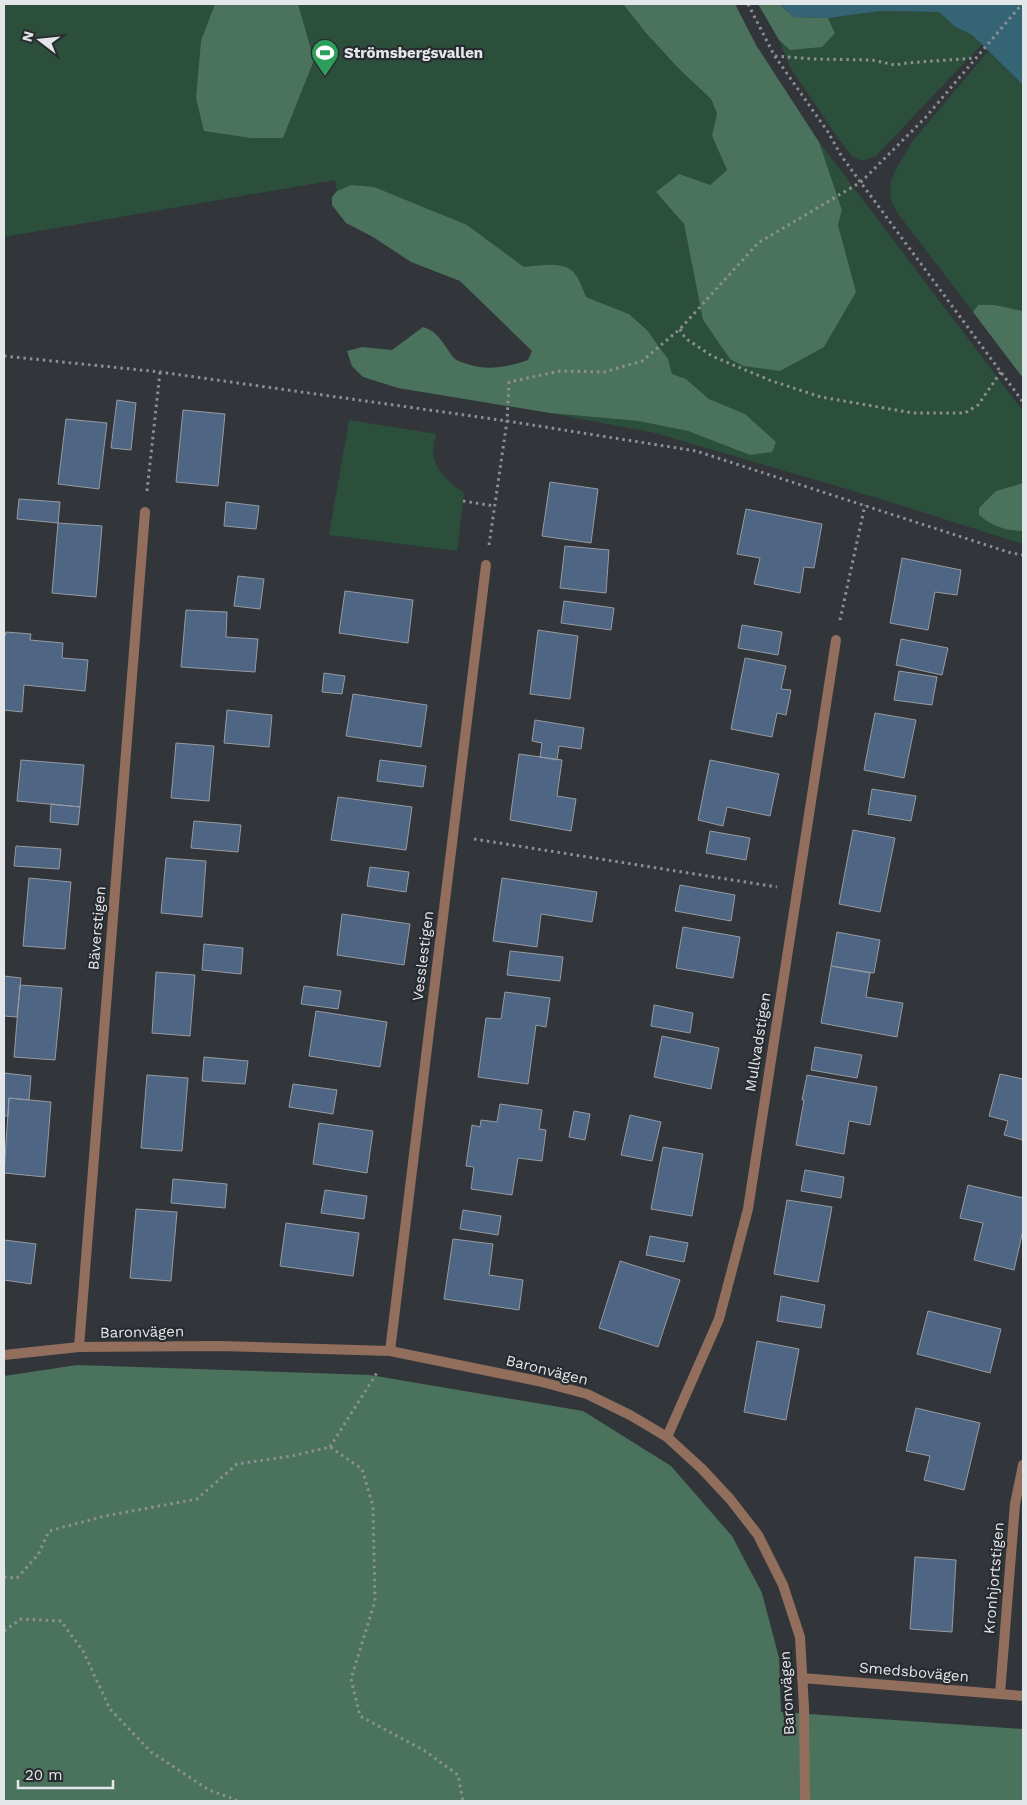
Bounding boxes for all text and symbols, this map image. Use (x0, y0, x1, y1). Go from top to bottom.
north arrow (15, 15, 65, 65)
text: N (18, 29, 37, 44)
sports icon: Strömsbergsvallen (310, 38, 340, 77)
place label: Strömsbergsvallen (344, 44, 483, 62)
street label: Bäverstigen (84, 885, 110, 971)
street label: Vesslestigen (409, 910, 437, 1002)
street label: Mullvadstigen (741, 991, 775, 1093)
street label: Baronvägen (100, 1322, 184, 1342)
street label: Baronvägen (504, 1351, 590, 1389)
street label: Kronhjortstigen (980, 1521, 1008, 1635)
street label: Baronvägen (776, 1650, 798, 1736)
street label: Smedsbovägen (858, 1658, 970, 1686)
scale bar (18, 1758, 112, 1790)
text: 20 m (25, 1766, 63, 1784)

